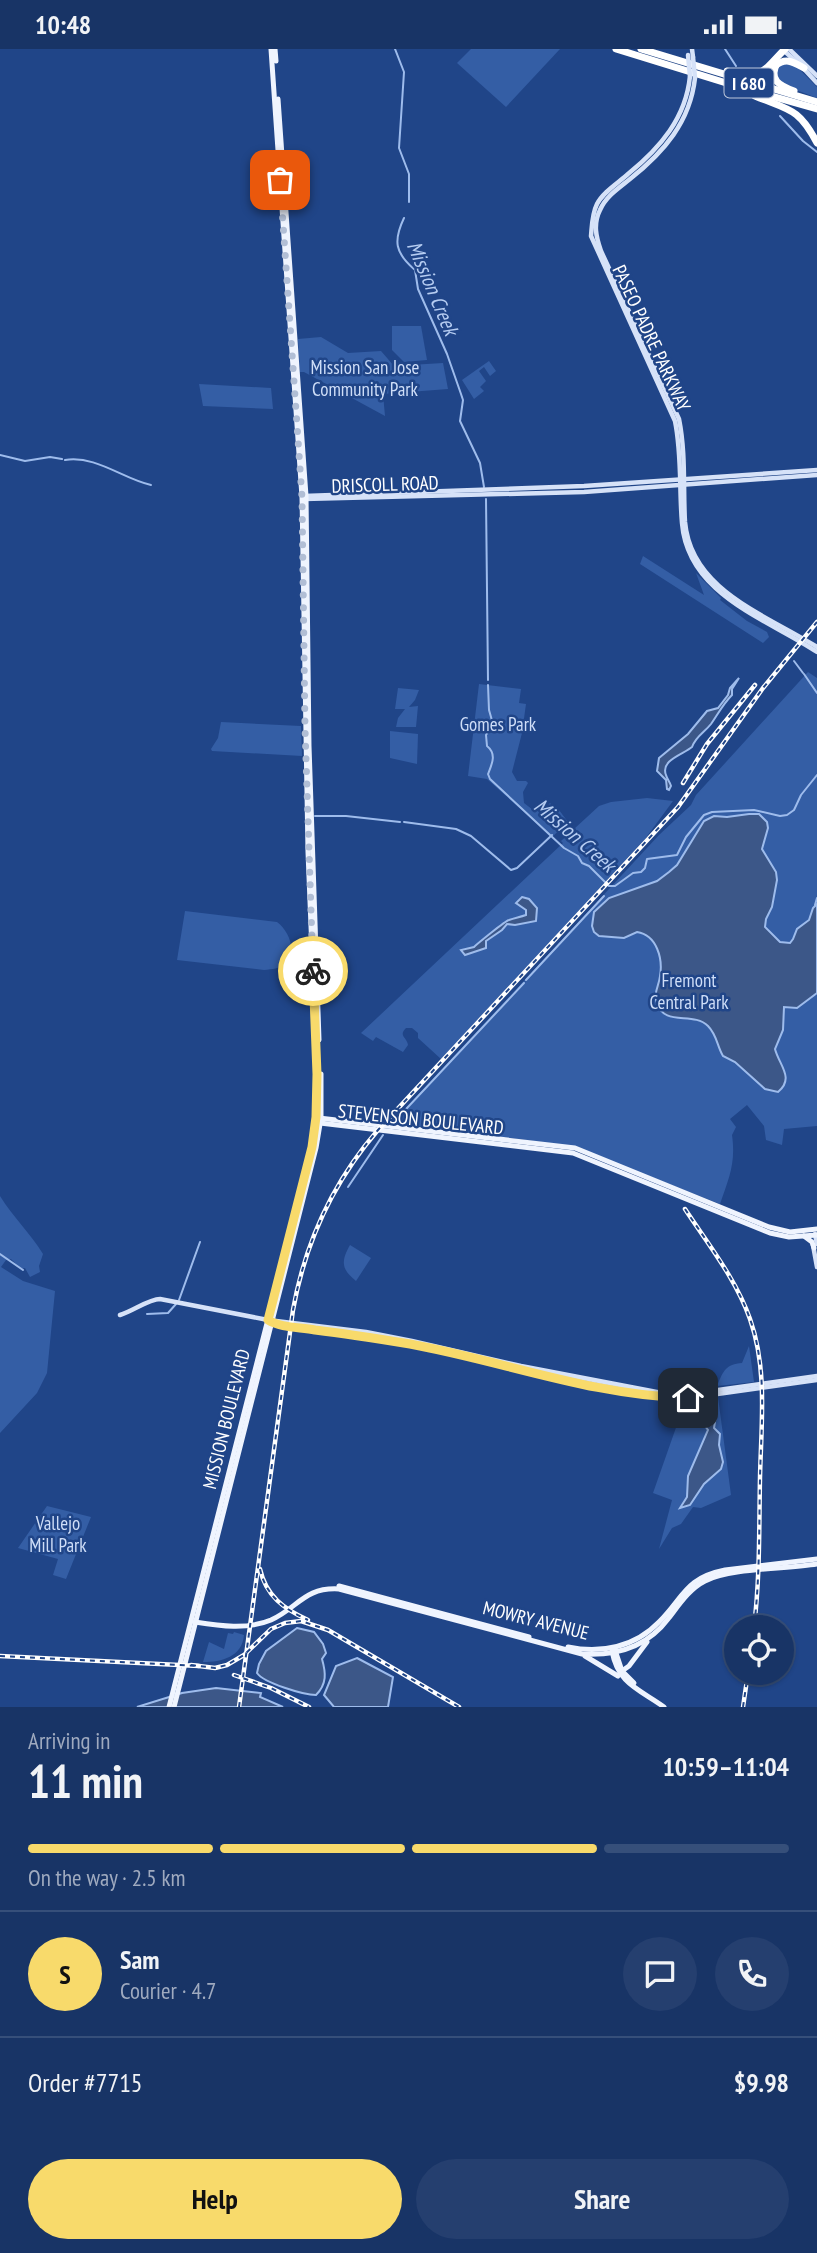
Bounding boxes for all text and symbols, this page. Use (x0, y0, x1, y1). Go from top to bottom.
text: 10:48 (35, 8, 91, 41)
road number: I 680 (724, 68, 774, 97)
pin (250, 150, 310, 210)
icon: bag (261, 161, 299, 199)
water label: Mission Creek (401, 237, 466, 342)
street label: PASEO PADRE PARKWAY (608, 261, 697, 415)
park label: Mission San Jose Community Park (311, 355, 420, 401)
street label: DRISCOLL ROAD (331, 470, 439, 498)
park label: Gomes Park (460, 712, 537, 736)
water label: Mission Creek (528, 792, 624, 880)
courier (278, 936, 348, 1006)
icon: bike (294, 952, 332, 990)
park label: Fremont Central Park (649, 968, 729, 1014)
street label: STEVENSON BOULEVARD (337, 1098, 505, 1140)
street label: MISSION BOULEVARD (197, 1347, 255, 1491)
pin (658, 1368, 718, 1428)
icon: home (669, 1379, 707, 1417)
park label: Vallejo Mill Park (29, 1511, 87, 1557)
street label: MOWRY AVENUE (480, 1595, 592, 1645)
map controls (724, 1615, 794, 1685)
button: locate (724, 1615, 794, 1685)
text: Arriving in (28, 1726, 110, 1755)
text: 10:59–11:04 (662, 1750, 789, 1783)
text: 11 min (28, 1751, 143, 1811)
text: On the way · 2.5 km (28, 1863, 185, 1892)
button: chat (623, 1937, 697, 2011)
button: phone (715, 1937, 789, 2011)
text: Sam (120, 1943, 159, 1976)
text: S (59, 1958, 71, 1991)
text: Courier · 4.7 (120, 1976, 216, 2005)
text: Order #7715 (28, 2066, 143, 2099)
text: $9.98 (734, 2066, 789, 2099)
button: Help (28, 2159, 402, 2239)
button: Share (416, 2159, 789, 2239)

